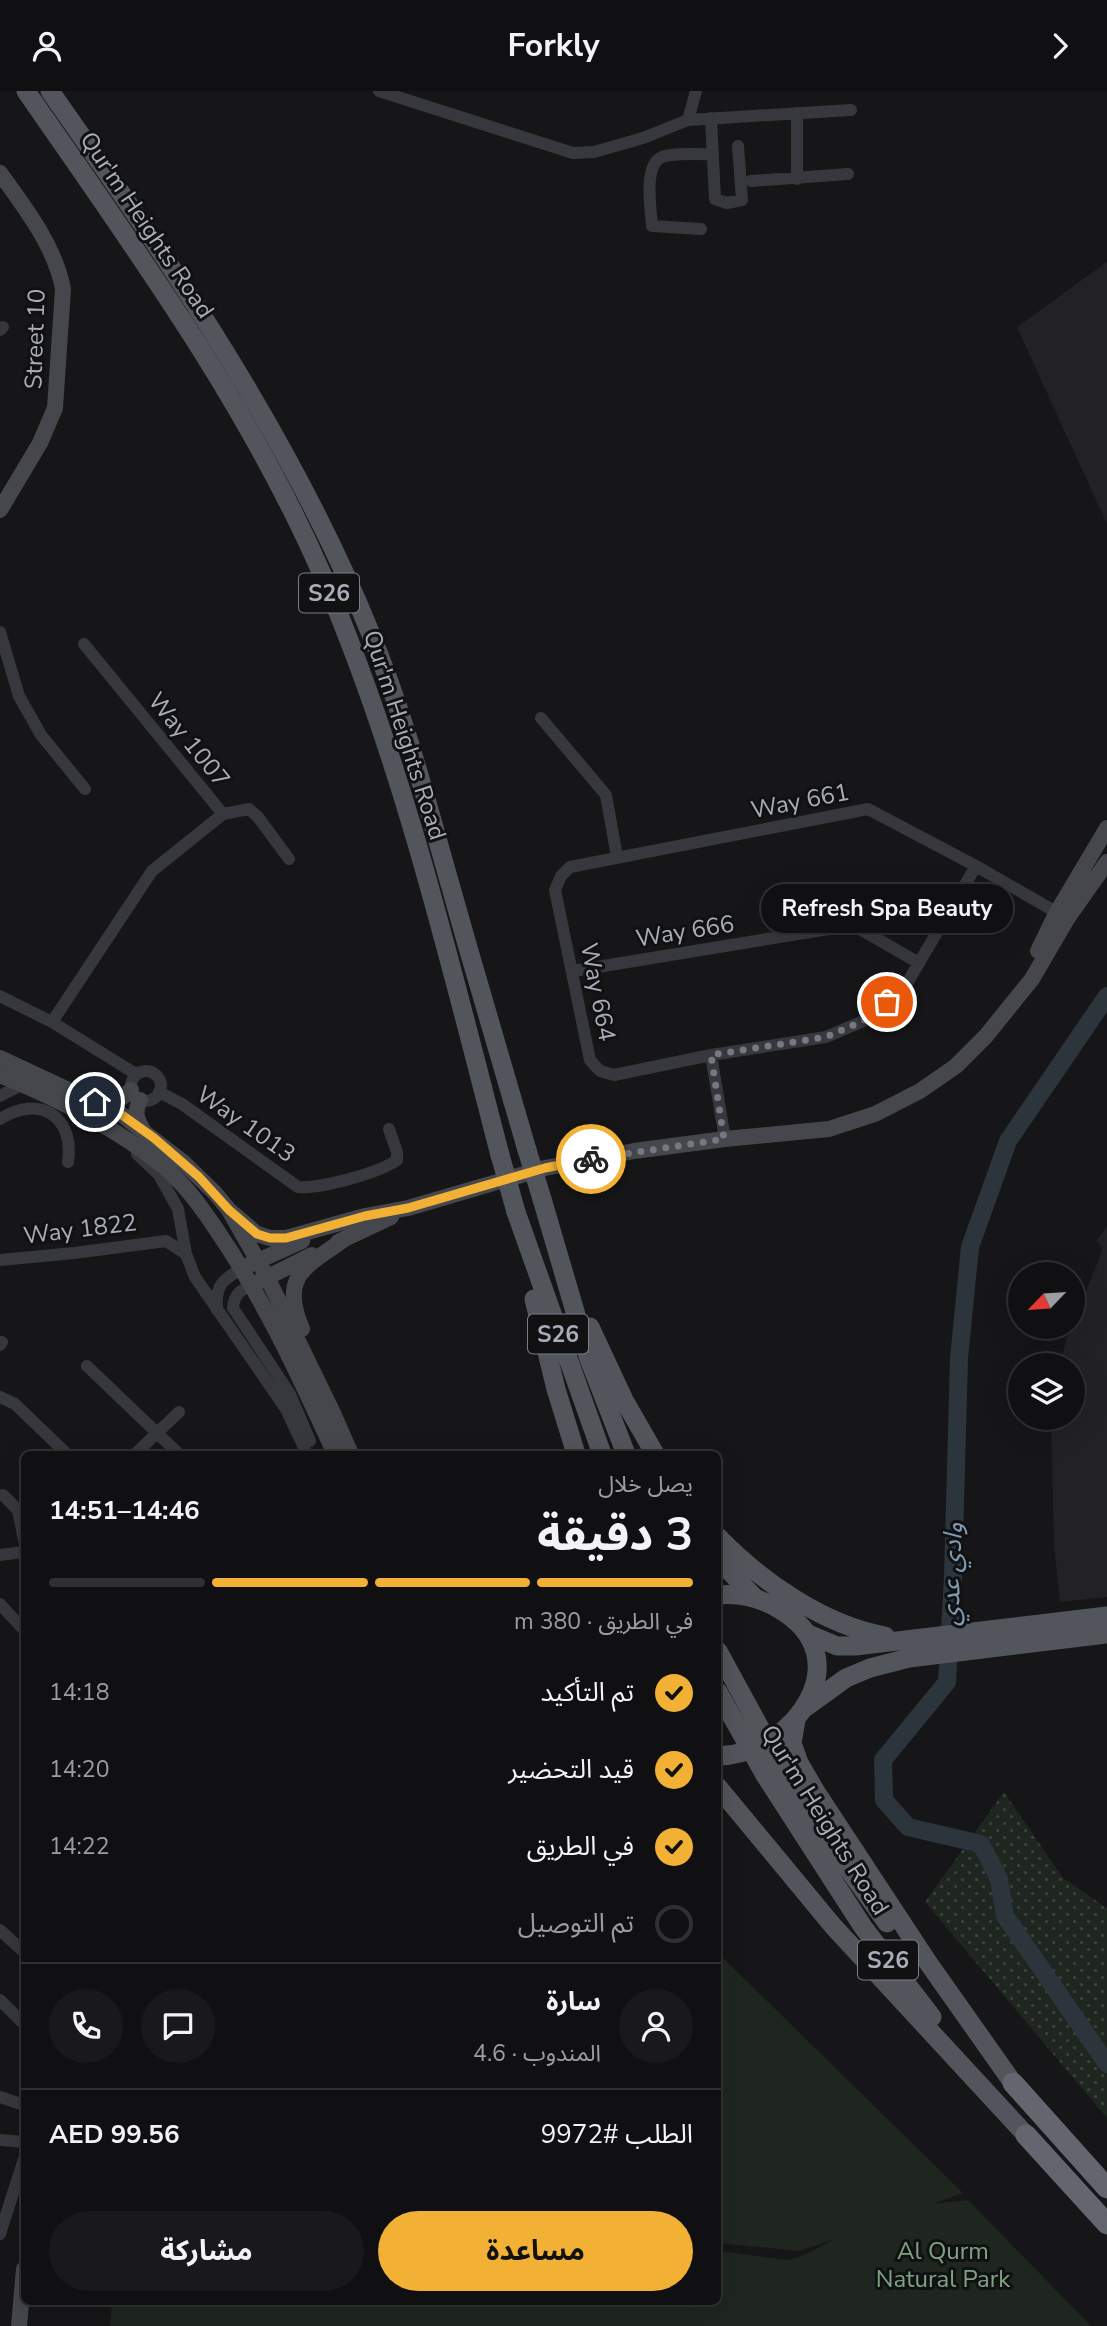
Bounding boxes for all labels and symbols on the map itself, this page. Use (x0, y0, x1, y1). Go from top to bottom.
street label: Qur'm Heights Road (73, 125, 221, 325)
street label: Street 10 (17, 288, 53, 390)
road number: S26 (299, 573, 359, 613)
street label: Qur'm Heights Road (356, 626, 454, 844)
street label: Way 1007 (141, 686, 237, 794)
street label: Way 661 (748, 776, 852, 826)
callout: Refresh Spa Beauty (761, 883, 1013, 932)
street label: Way 666 (633, 907, 737, 955)
street label: Way 664 (573, 940, 623, 1044)
pin (857, 972, 917, 1032)
pin (65, 1072, 125, 1132)
street label: Way 1013 (190, 1078, 302, 1170)
courier (556, 1124, 626, 1194)
street label: Way 1822 (22, 1206, 138, 1252)
north arrow (1008, 1262, 1085, 1339)
road number: S26 (528, 1315, 588, 1353)
water label: وادي عدي (932, 1521, 973, 1626)
street label: Qur'm Heights Road (753, 1719, 897, 1921)
road number: S26 (858, 1941, 918, 1979)
park label: Al Qurm Natural Park (876, 2235, 1011, 2295)

